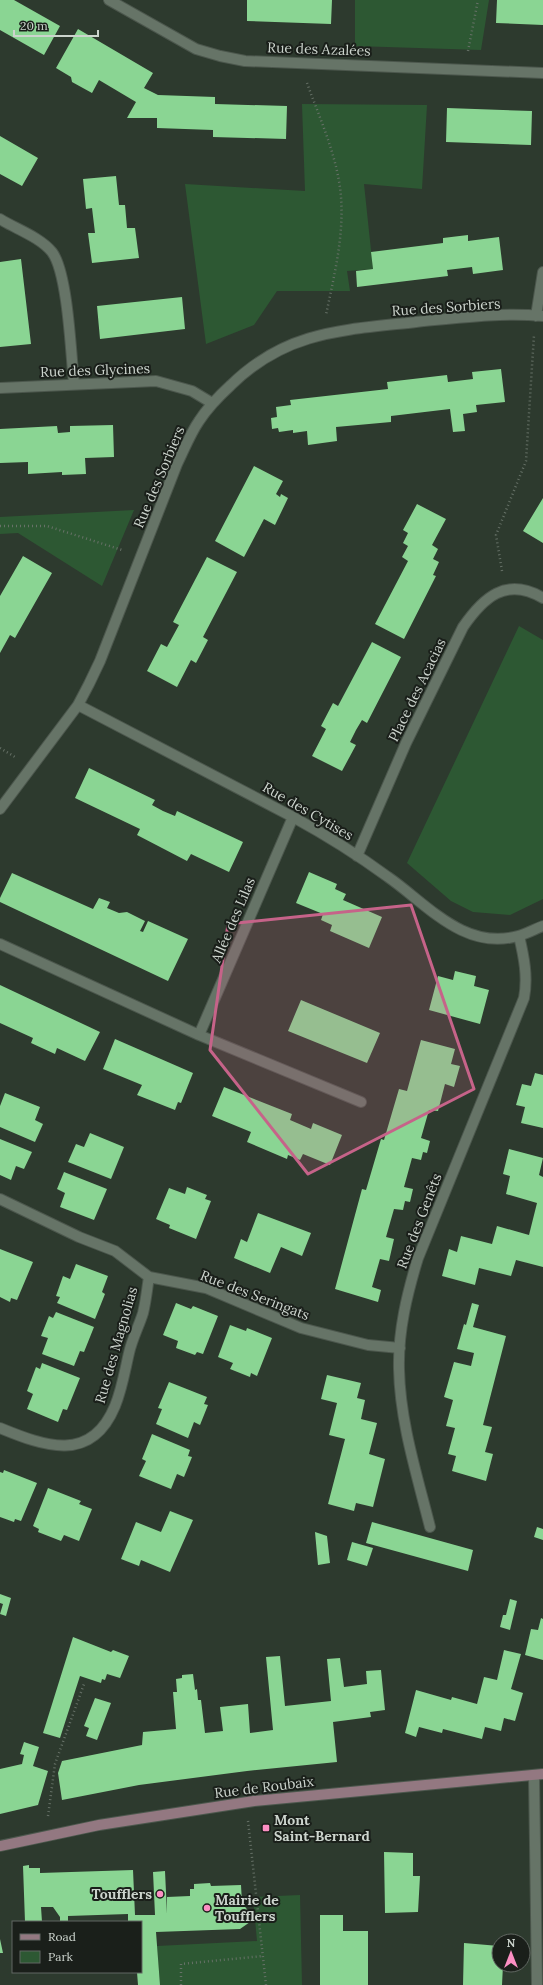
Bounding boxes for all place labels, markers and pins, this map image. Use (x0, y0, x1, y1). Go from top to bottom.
place label: Mont Saint-Bernard (274, 1811, 370, 1845)
marker: Mont Saint-Bernard (261, 1823, 271, 1833)
place label: Toufflers (91, 1885, 152, 1903)
marker: Toufflers (155, 1889, 165, 1899)
place label: Mairie de Toufflers (215, 1891, 279, 1925)
marker: Mairie de Toufflers (202, 1903, 212, 1913)

